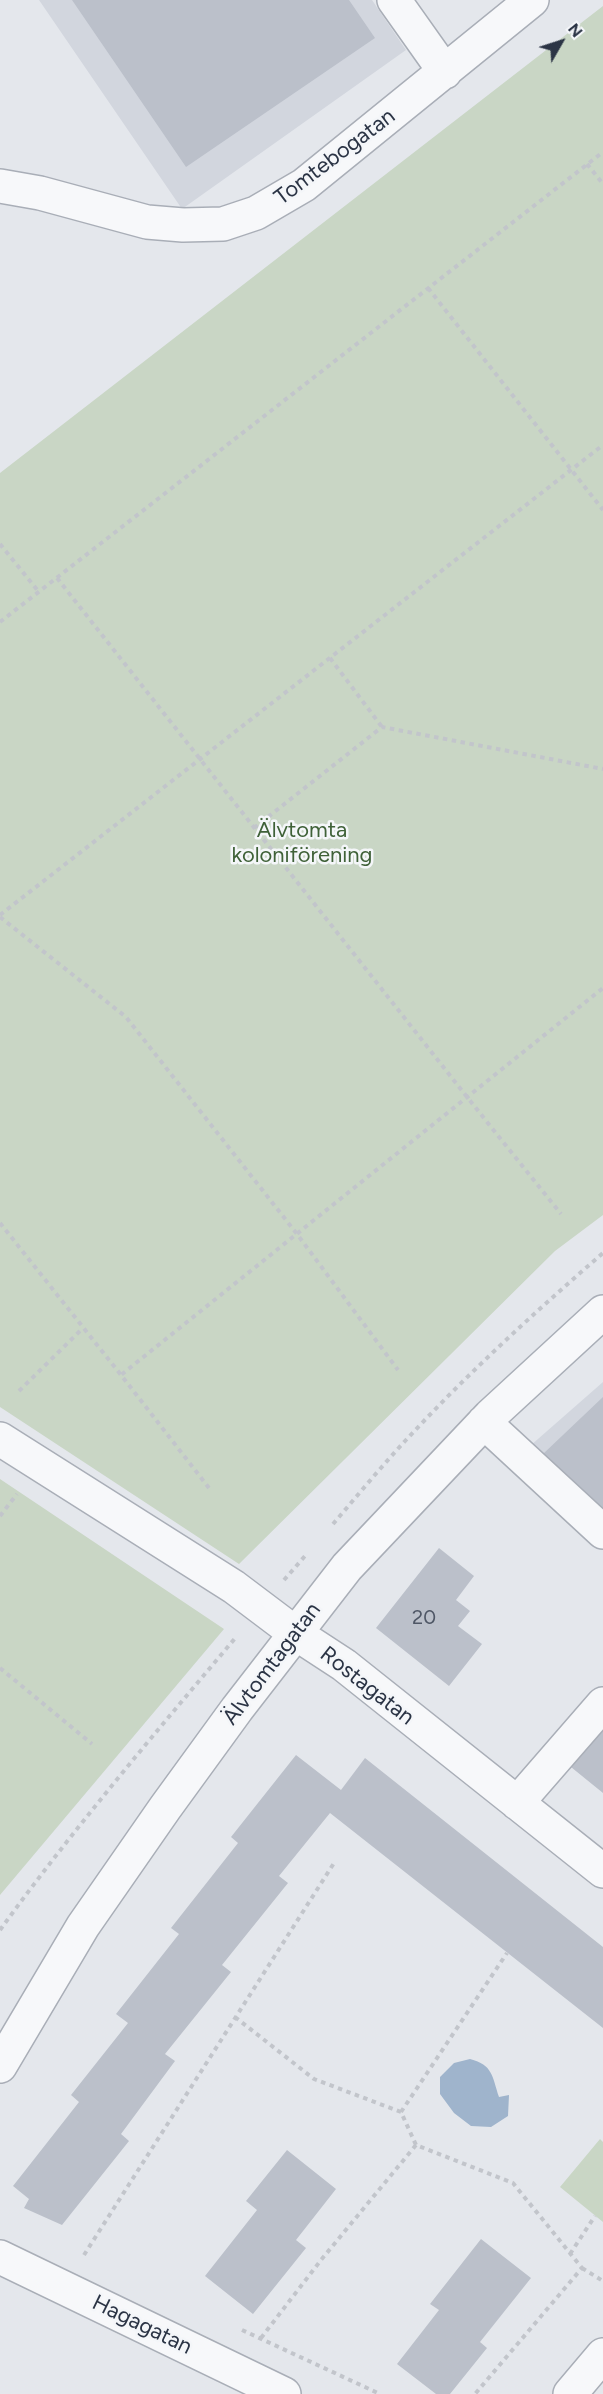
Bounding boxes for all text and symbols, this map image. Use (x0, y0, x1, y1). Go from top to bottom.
north arrow (531, 12, 591, 72)
text: N (564, 20, 587, 41)
street label: Tomtebogatan (270, 103, 400, 211)
park label: Älvtomta koloniförening (232, 818, 372, 870)
street label: Älvtomtagatan (217, 1598, 327, 1730)
house number: 20 (412, 1606, 436, 1630)
street label: Rostagatan (315, 1641, 419, 1731)
street label: Hagagatan (88, 2290, 196, 2360)

